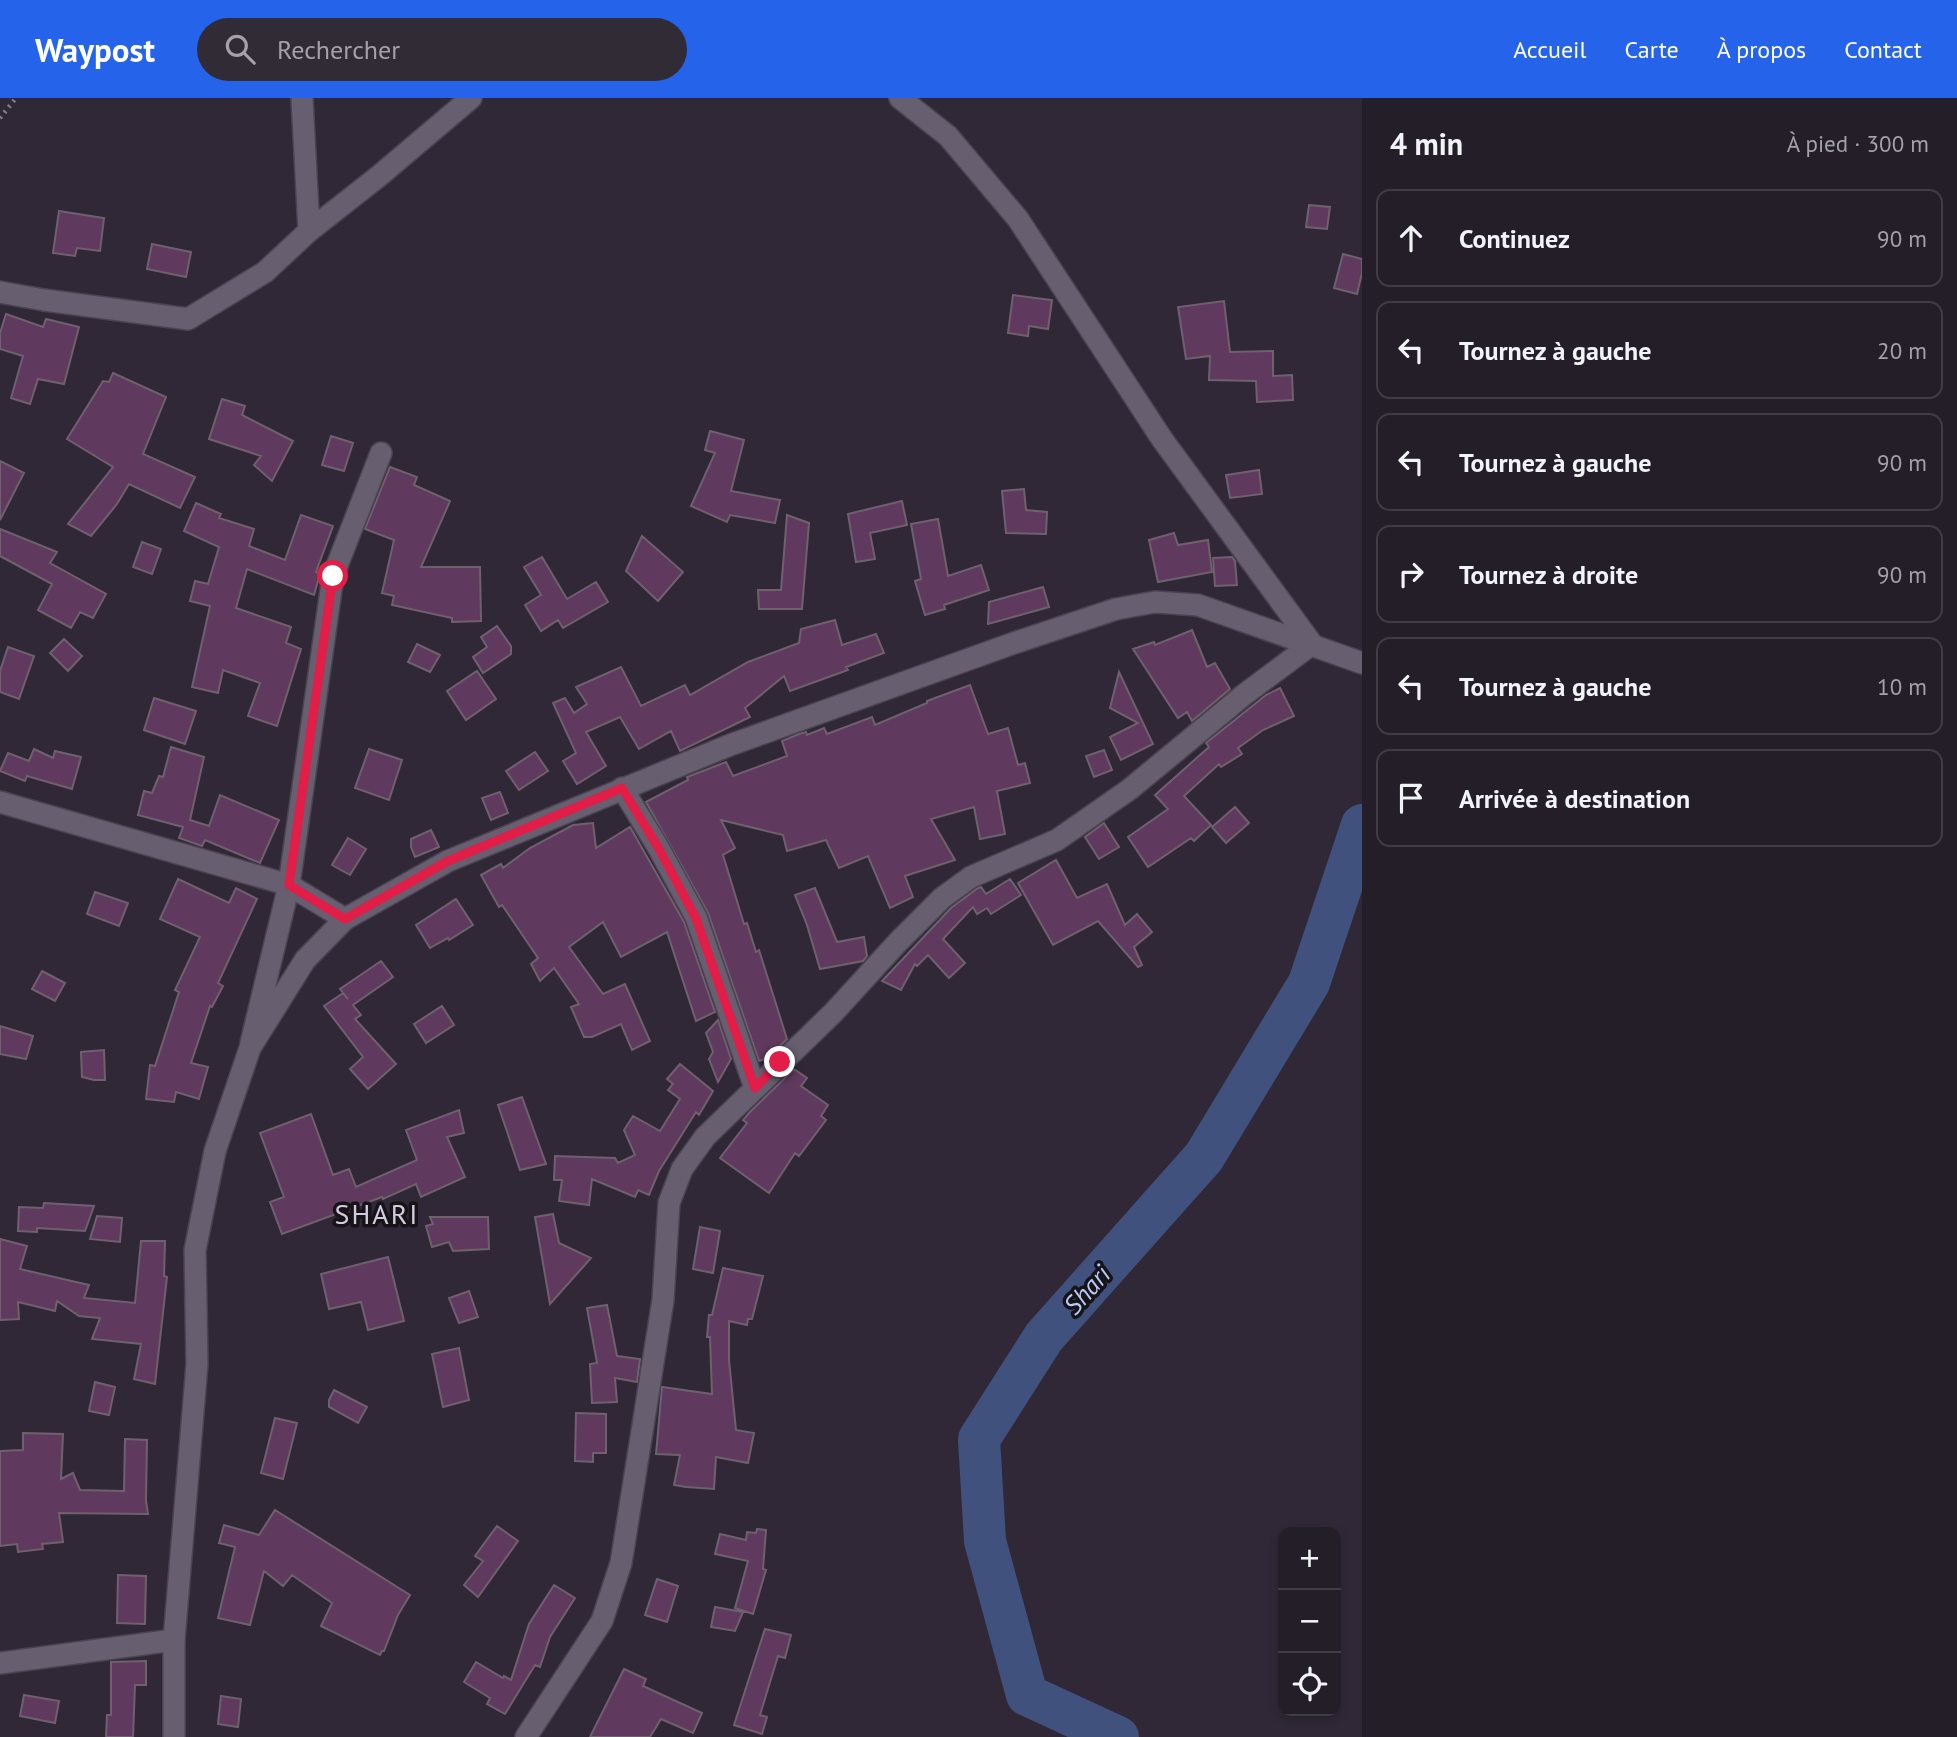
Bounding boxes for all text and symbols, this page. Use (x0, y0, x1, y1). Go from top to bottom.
search box (197, 18, 687, 81)
text: Waypost (35, 28, 155, 71)
icon: search (221, 30, 259, 68)
text: Rechercher (277, 33, 400, 66)
text: Accueil (1513, 34, 1587, 65)
text: Carte (1625, 34, 1679, 65)
text: À propos (1717, 34, 1806, 65)
text: Contact (1844, 34, 1922, 65)
text: 4 min (1390, 124, 1463, 163)
text: À pied · 300 m (1787, 129, 1929, 158)
icon: ahead (1392, 219, 1430, 257)
text: Continuez (1459, 222, 1570, 255)
text: 90 m (1877, 224, 1927, 253)
icon: left (1392, 331, 1430, 369)
text: Tournez à gauche (1459, 334, 1651, 367)
text: 20 m (1877, 336, 1927, 365)
icon: left (1392, 443, 1430, 481)
text: Tournez à gauche (1459, 446, 1651, 479)
text: 90 m (1877, 448, 1927, 477)
icon: right (1392, 555, 1430, 593)
text: Tournez à droite (1459, 558, 1638, 591)
route start (317, 560, 348, 591)
text: 90 m (1877, 560, 1927, 589)
icon: left (1392, 667, 1430, 705)
text: Tournez à gauche (1459, 670, 1651, 703)
text: 10 m (1877, 672, 1927, 701)
icon: arrive (1392, 779, 1430, 817)
text: Arrivée à destination (1459, 782, 1690, 815)
route end (764, 1046, 795, 1077)
district label: SHARI (335, 1195, 419, 1232)
water label: Shari (1056, 1257, 1118, 1321)
map controls (1278, 1527, 1341, 1716)
button: + (1278, 1527, 1341, 1590)
button: − (1278, 1590, 1341, 1653)
button: locate (1278, 1653, 1341, 1716)

